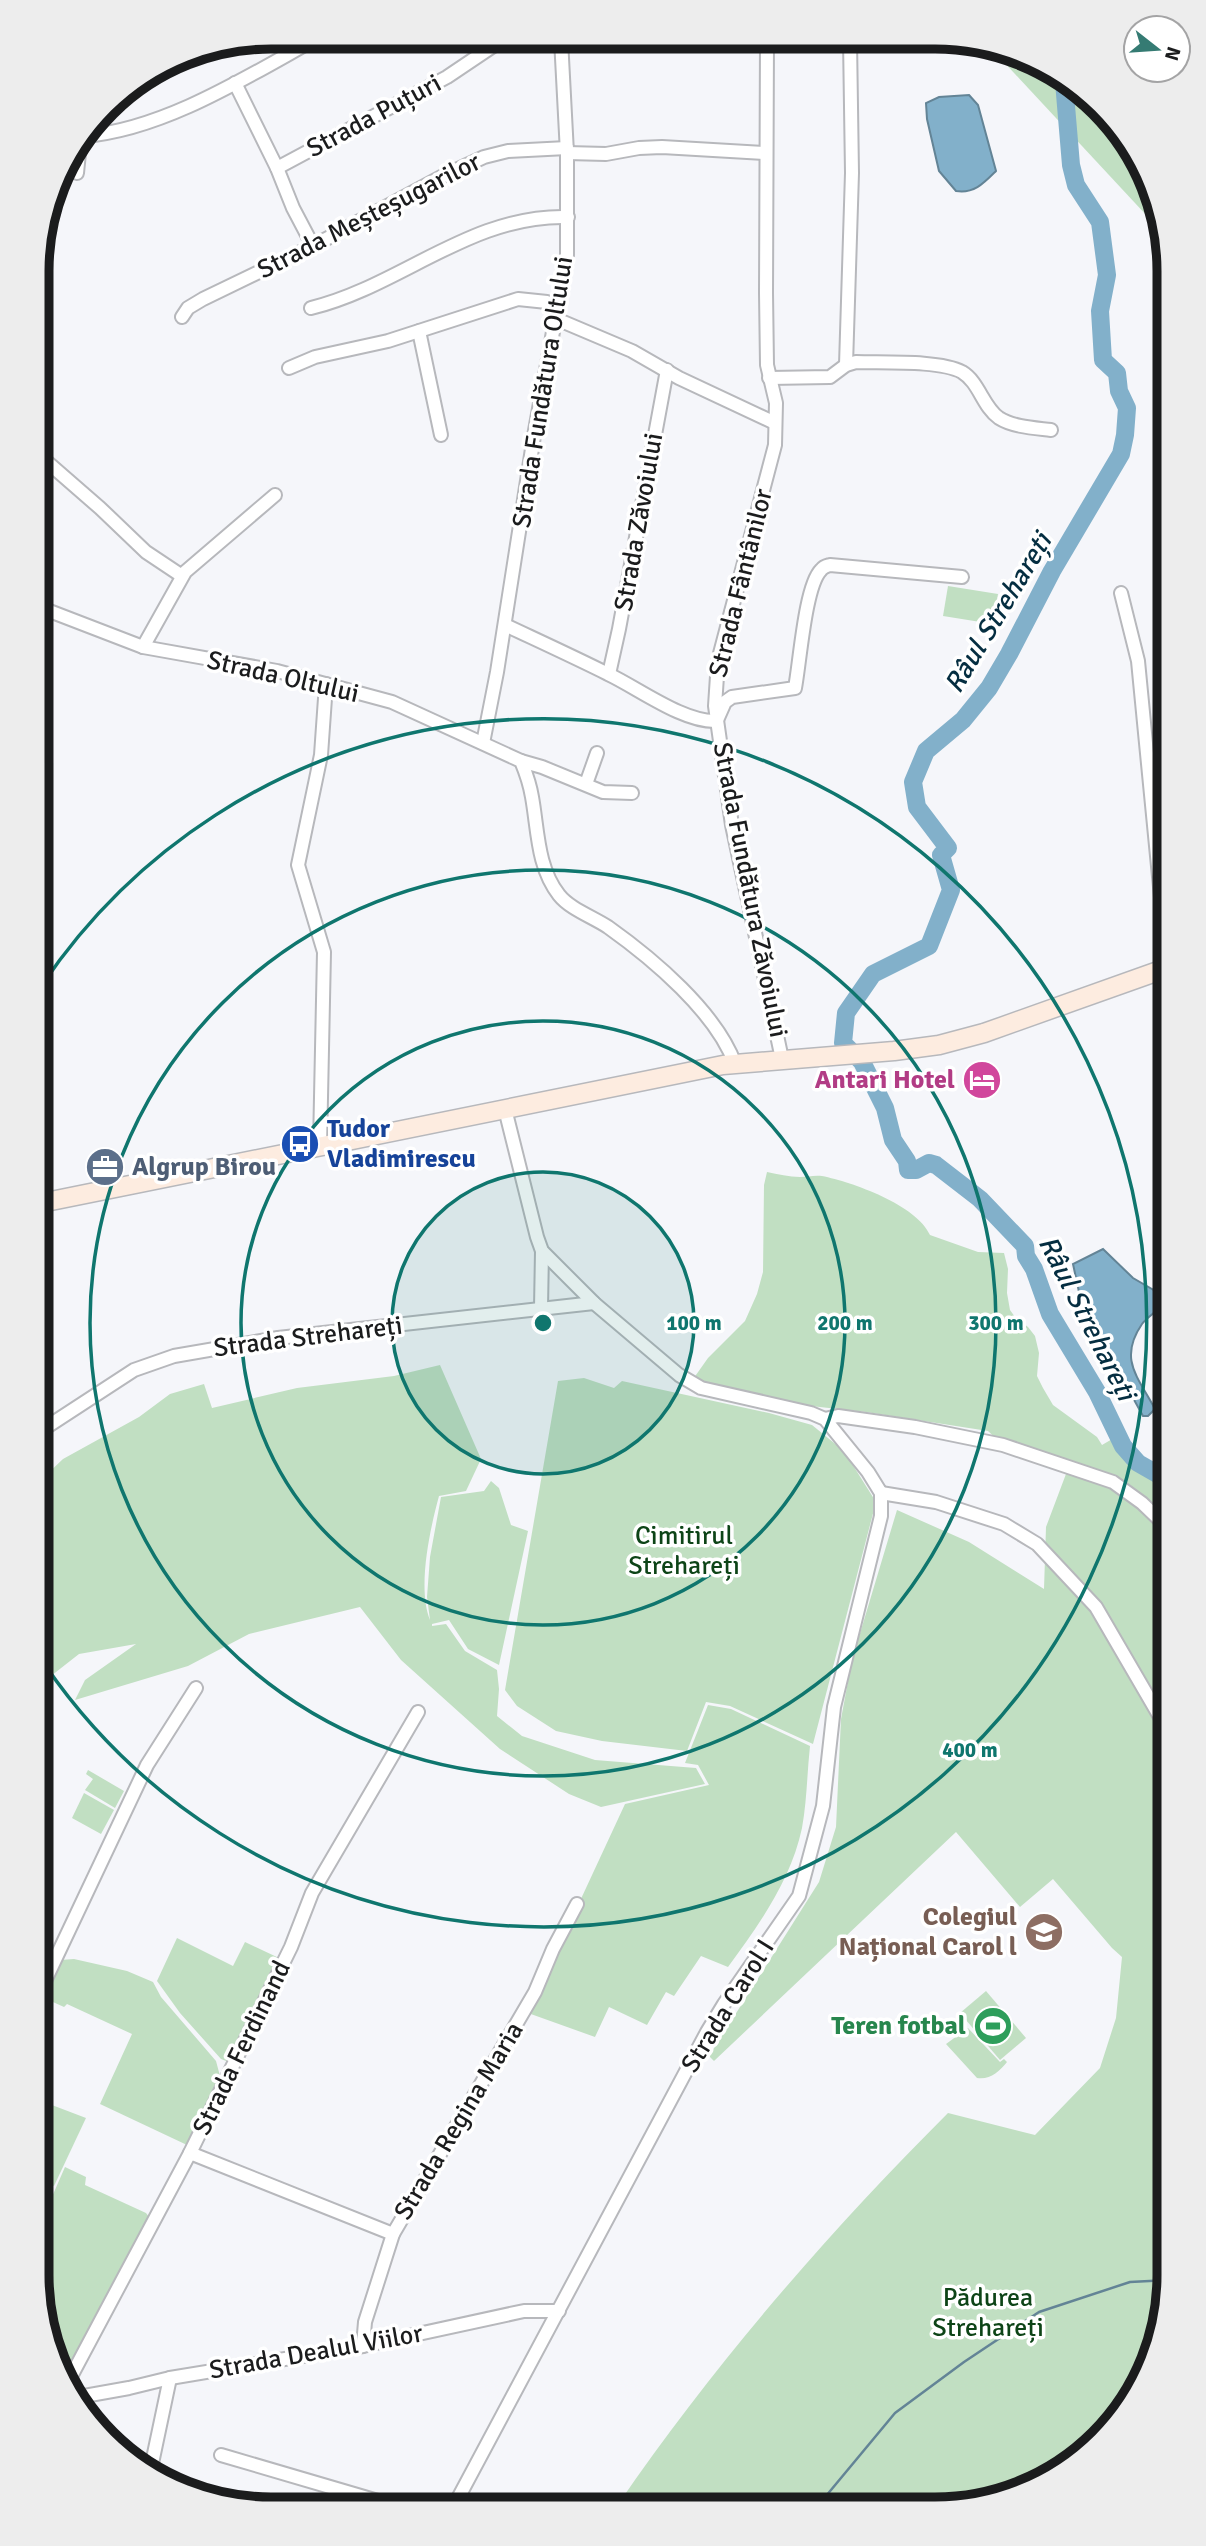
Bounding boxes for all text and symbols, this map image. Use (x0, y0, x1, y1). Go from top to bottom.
north arrow (1122, 14, 1192, 84)
text: N (1159, 44, 1186, 64)
street label: Strada Puțuri (301, 67, 447, 165)
street label: Strada Meșteșugarilor (252, 146, 486, 286)
street label: Strada Fundătura Oltului (506, 254, 580, 530)
street label: Strada Zăvoiului (608, 430, 670, 614)
street label: Strada Fântânilor (702, 485, 780, 680)
water label: Râul Strehareți (937, 525, 1060, 699)
street label: Strada Oltului (204, 644, 362, 710)
street label: Strada Fundătura Zăvoiului (706, 740, 794, 1040)
hotel icon: Antari Hotel (961, 1059, 1003, 1101)
place label: Antari Hotel (815, 1064, 955, 1096)
place label: Tudor Vladimirescu (327, 1113, 476, 1175)
bus stop icon: Tudor Vladimirescu (279, 1123, 321, 1165)
office icon: Algrup Birou (84, 1146, 126, 1188)
place label: Algrup Birou (132, 1151, 276, 1183)
water label: Râul Strehareți (1031, 1230, 1144, 1408)
street label: Strada Strehareți (212, 1310, 404, 1364)
text: 100 m (666, 1310, 722, 1336)
text: 200 m (817, 1310, 873, 1336)
text: 300 m (968, 1310, 1024, 1336)
centre of rings (531, 1311, 555, 1335)
park label: Cimitirul Strehareți (628, 1520, 740, 1582)
text: 400 m (942, 1737, 998, 1763)
place label: Colegiul Național Carol l (839, 1901, 1017, 1963)
school or university icon: Colegiul Național Carol l (1023, 1911, 1065, 1953)
street label: Strada Carol I (674, 1934, 782, 2078)
street label: Strada Ferdinand (186, 1956, 298, 2140)
sports icon: Teren fotbal (972, 2005, 1014, 2047)
place label: Teren fotbal (831, 2010, 966, 2042)
street label: Strada Regina Maria (387, 2016, 531, 2226)
park label: Pădurea Strehareți (932, 2282, 1044, 2344)
street label: Strada Dealul Viilor (207, 2317, 426, 2387)

